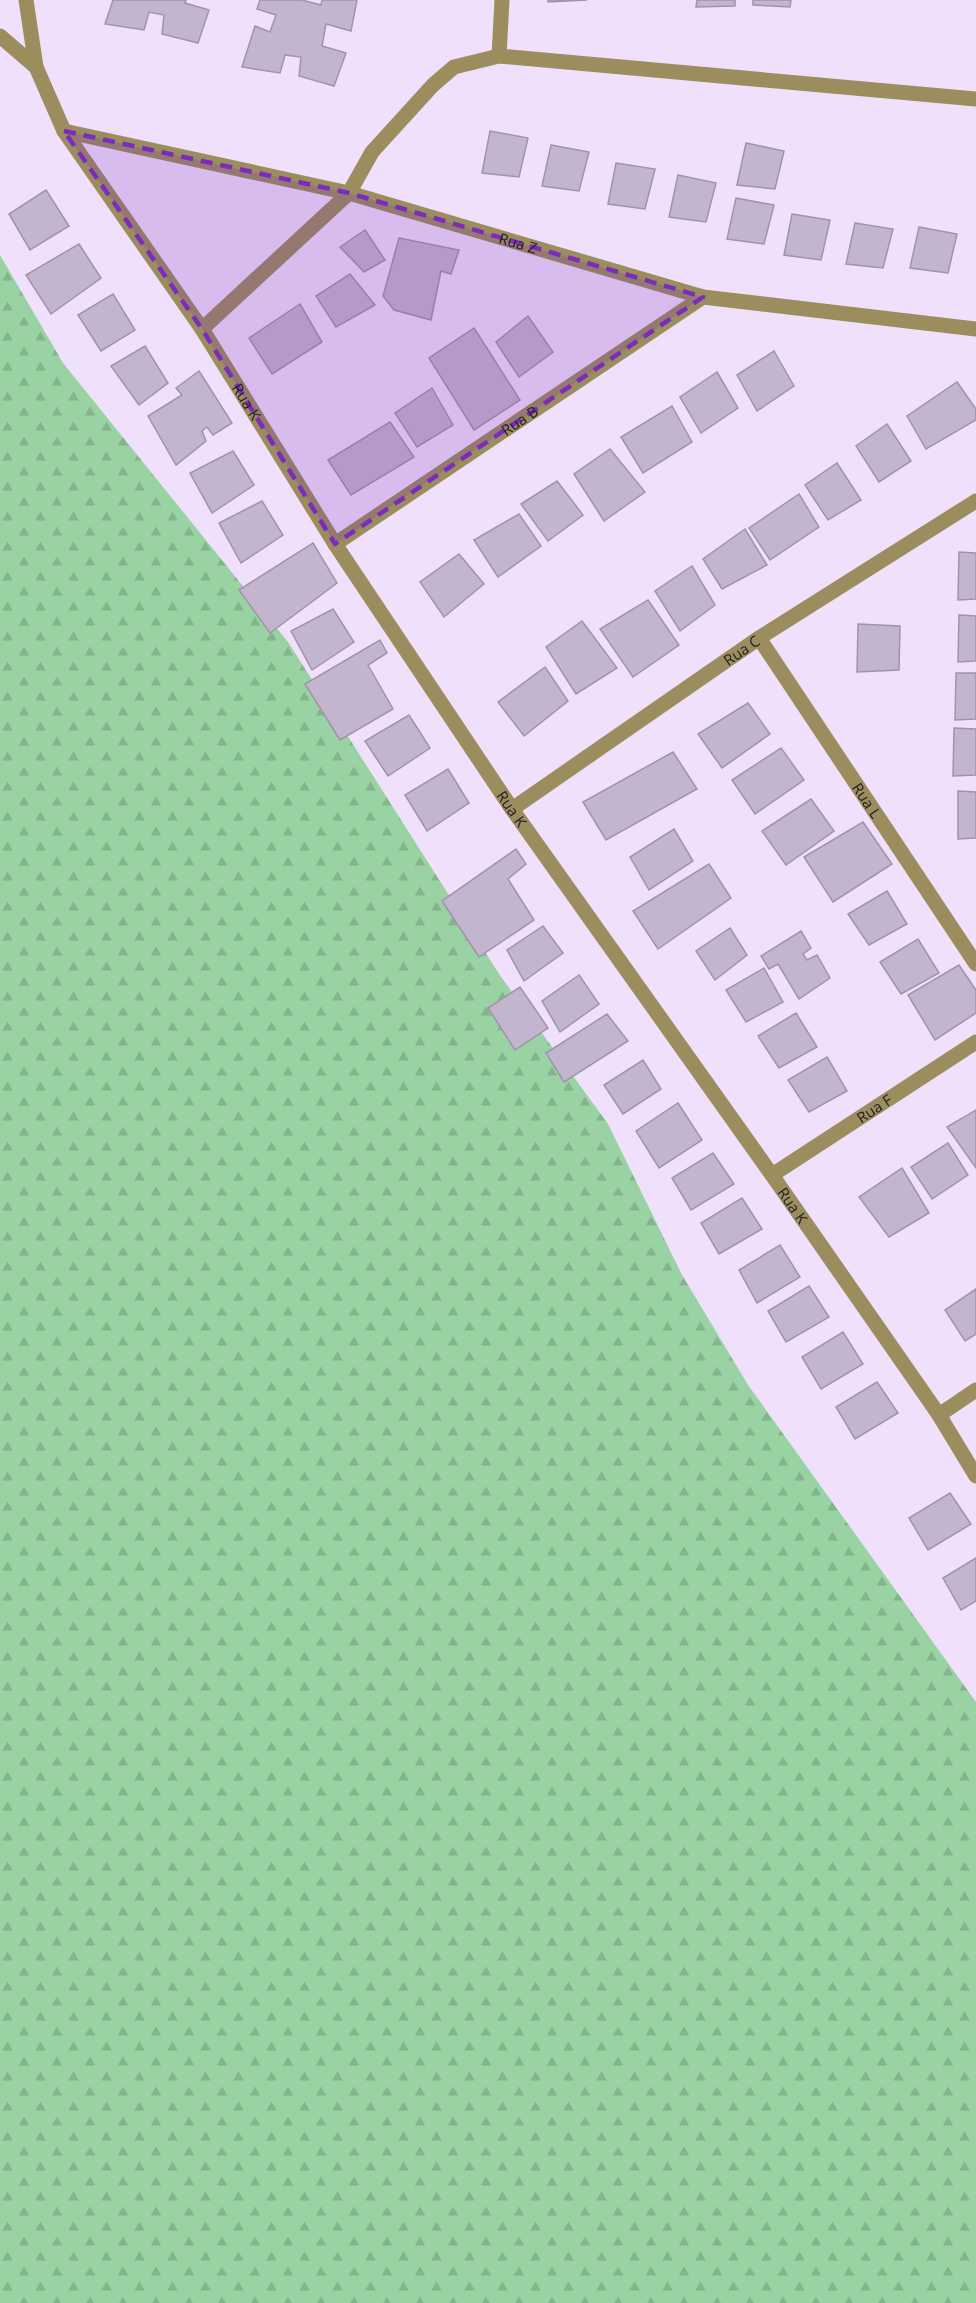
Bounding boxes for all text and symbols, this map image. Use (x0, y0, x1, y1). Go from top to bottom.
street label: Rua Z (497, 228, 540, 258)
street label: Rua K (228, 379, 266, 424)
street label: Rua B (497, 401, 542, 440)
street label: Rua C (719, 631, 764, 670)
street label: Rua L (848, 779, 886, 822)
street label: Rua K (492, 787, 532, 832)
street label: Rua F (853, 1089, 896, 1127)
street label: Rua K (773, 1183, 813, 1228)

